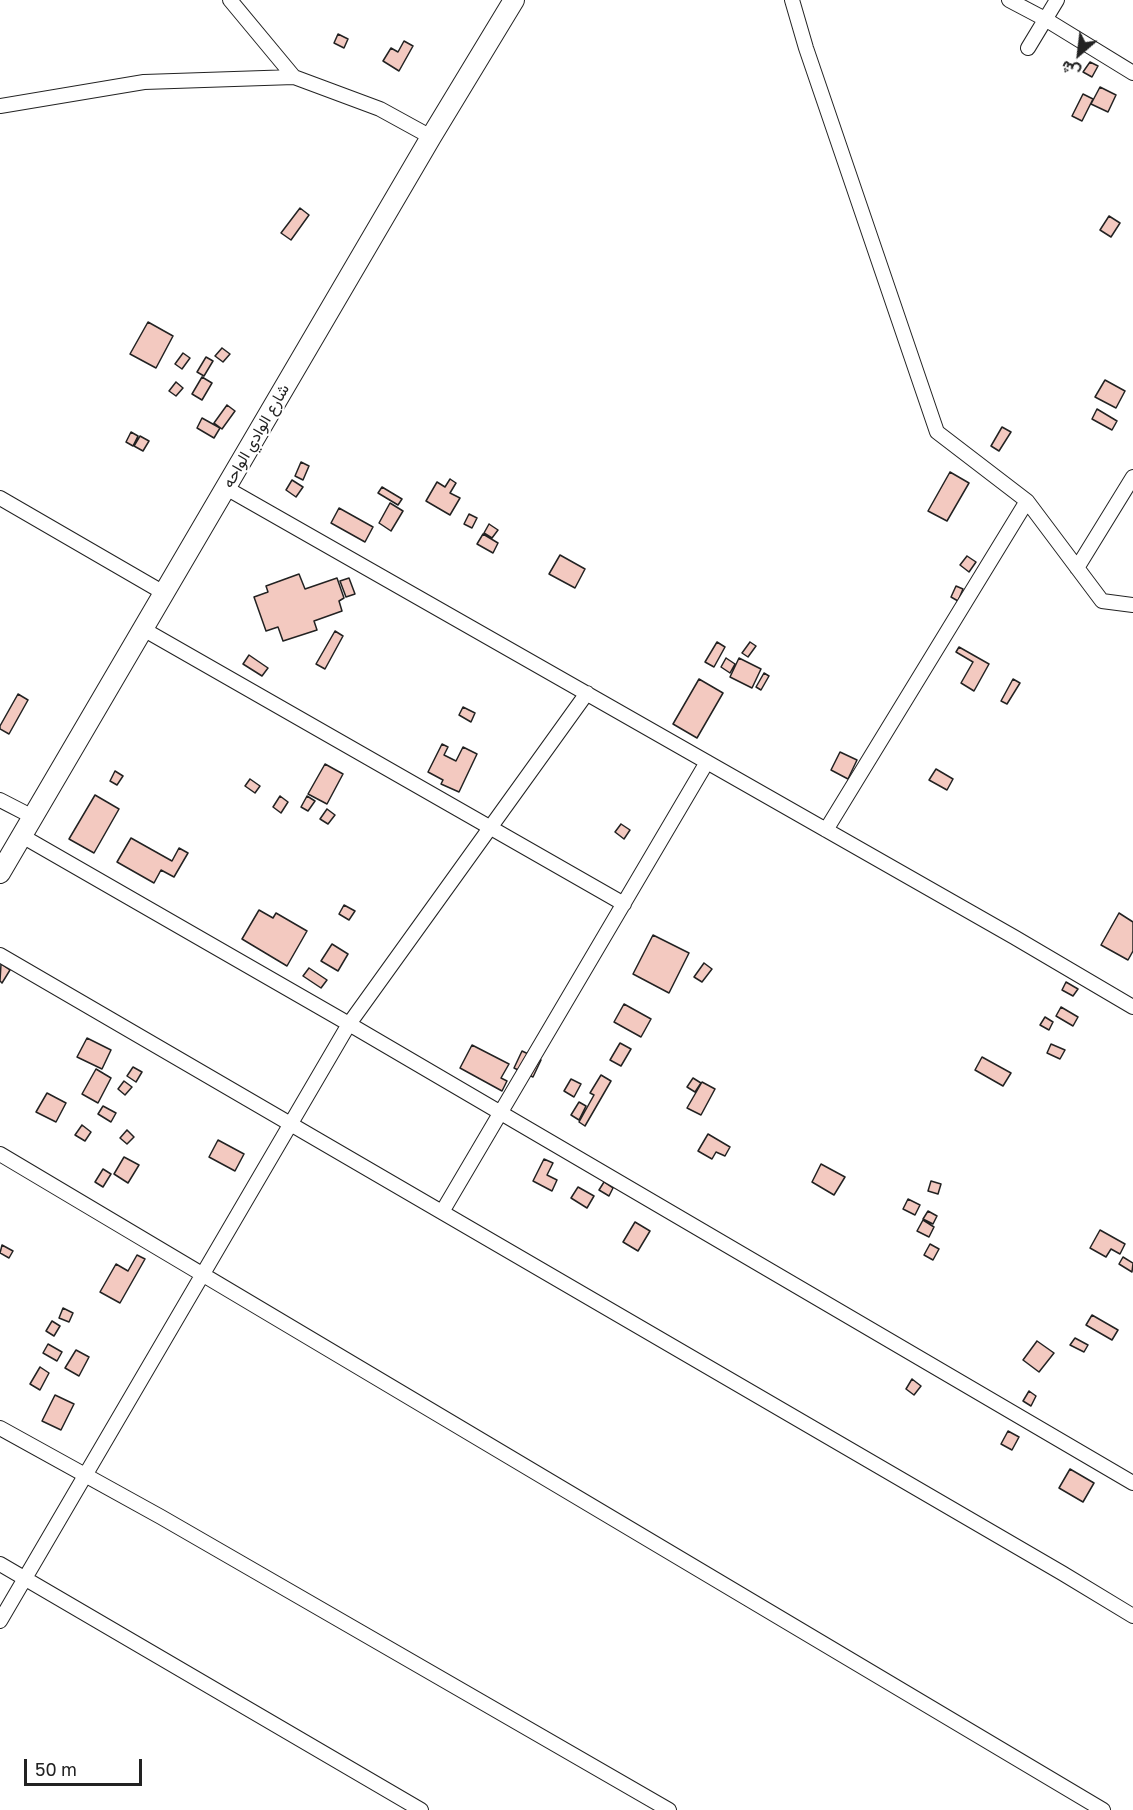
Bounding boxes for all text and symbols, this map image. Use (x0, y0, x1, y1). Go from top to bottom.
north arrow (1049, 24, 1109, 84)
text: ش (1057, 57, 1084, 83)
street label: شارع الوادي الواحه (219, 381, 293, 491)
scale bar (27, 1747, 146, 1785)
text: 50 m (35, 1758, 77, 1780)

